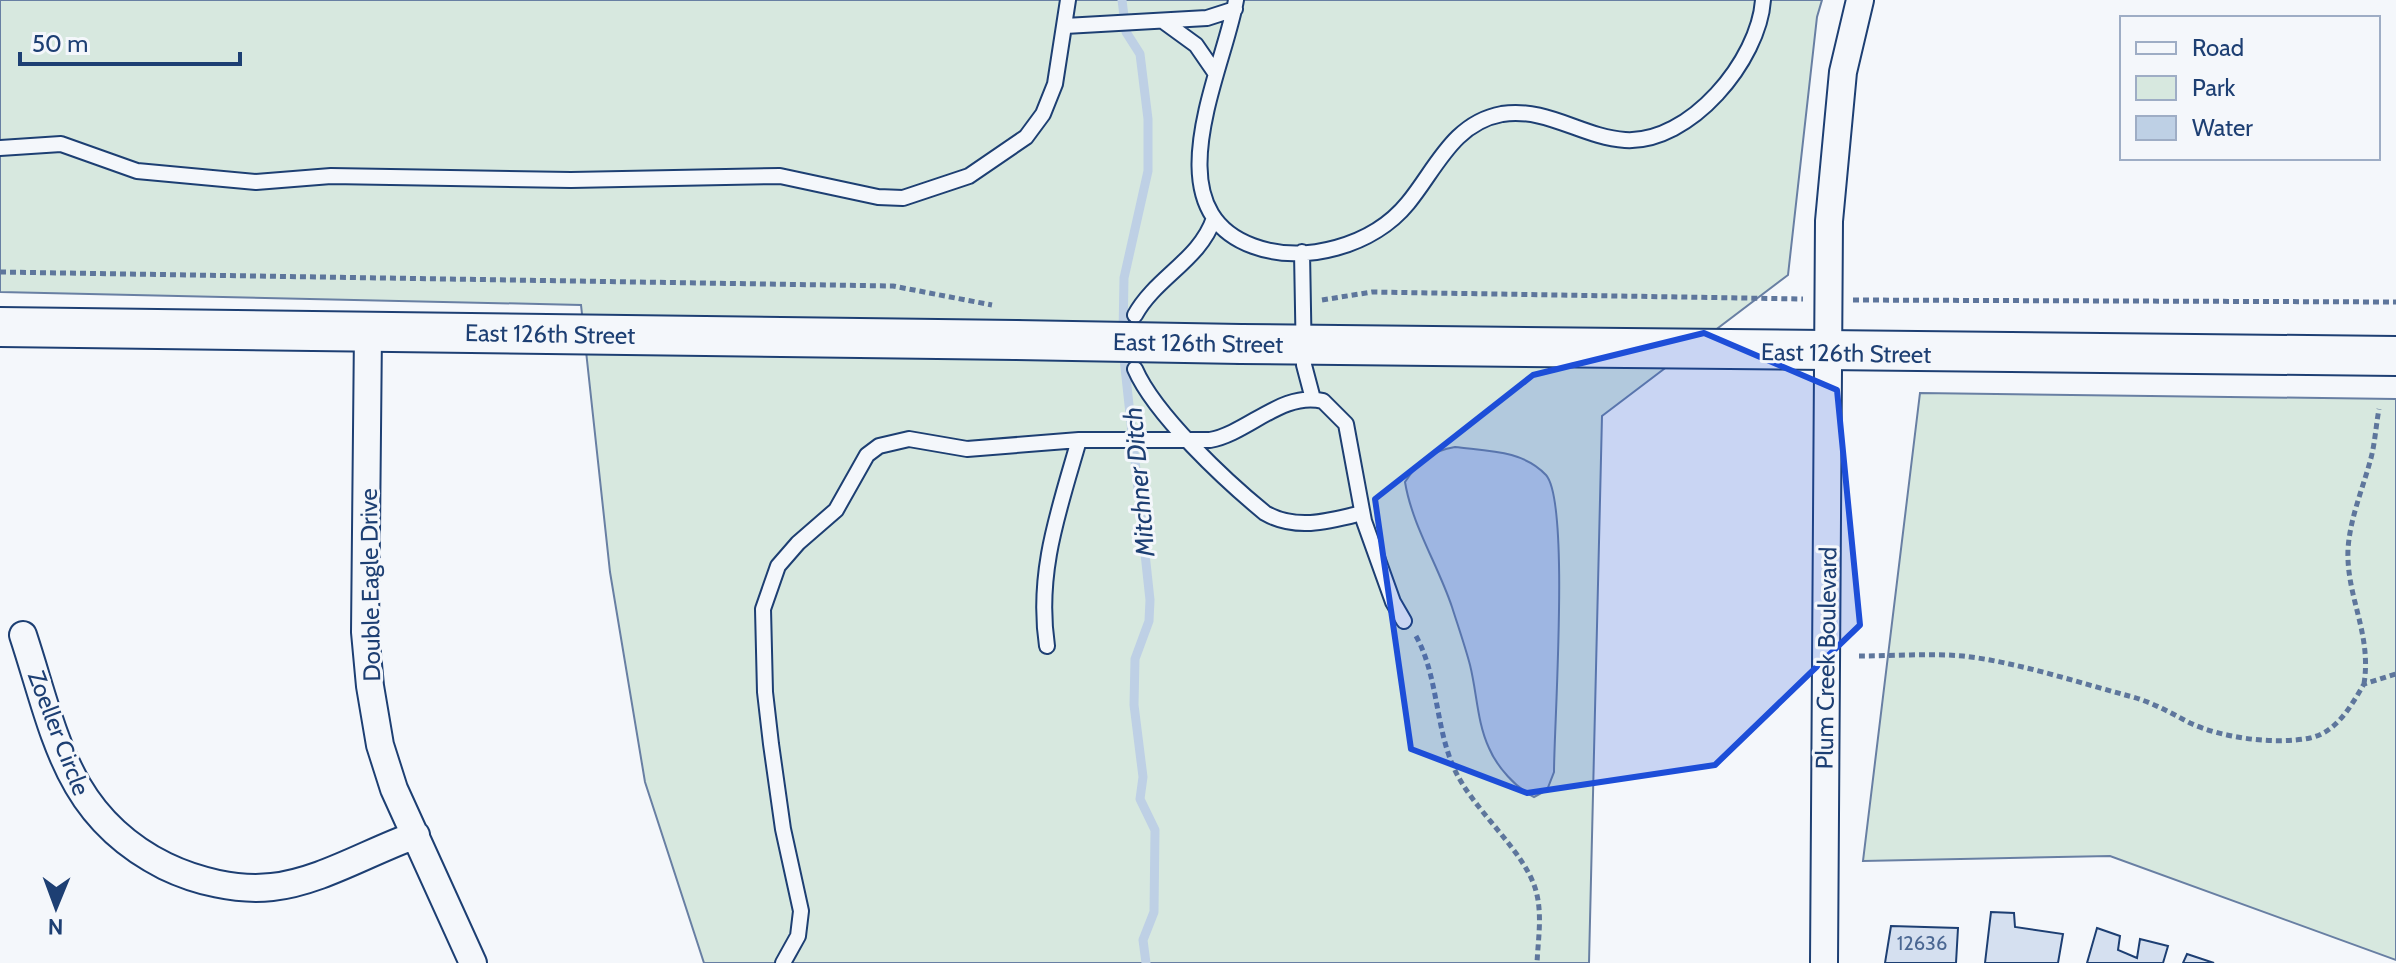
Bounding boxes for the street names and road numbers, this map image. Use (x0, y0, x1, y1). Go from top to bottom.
street label: East 126th Street (465, 318, 635, 350)
street label: East 126th Street (1113, 327, 1283, 359)
street label: East 126th Street (1761, 337, 1931, 369)
street label: Double Eagle Drive (354, 488, 386, 682)
street label: Plum Creek Boulevard (1810, 546, 1842, 770)
street label: Zoeller Circle (22, 667, 96, 799)

